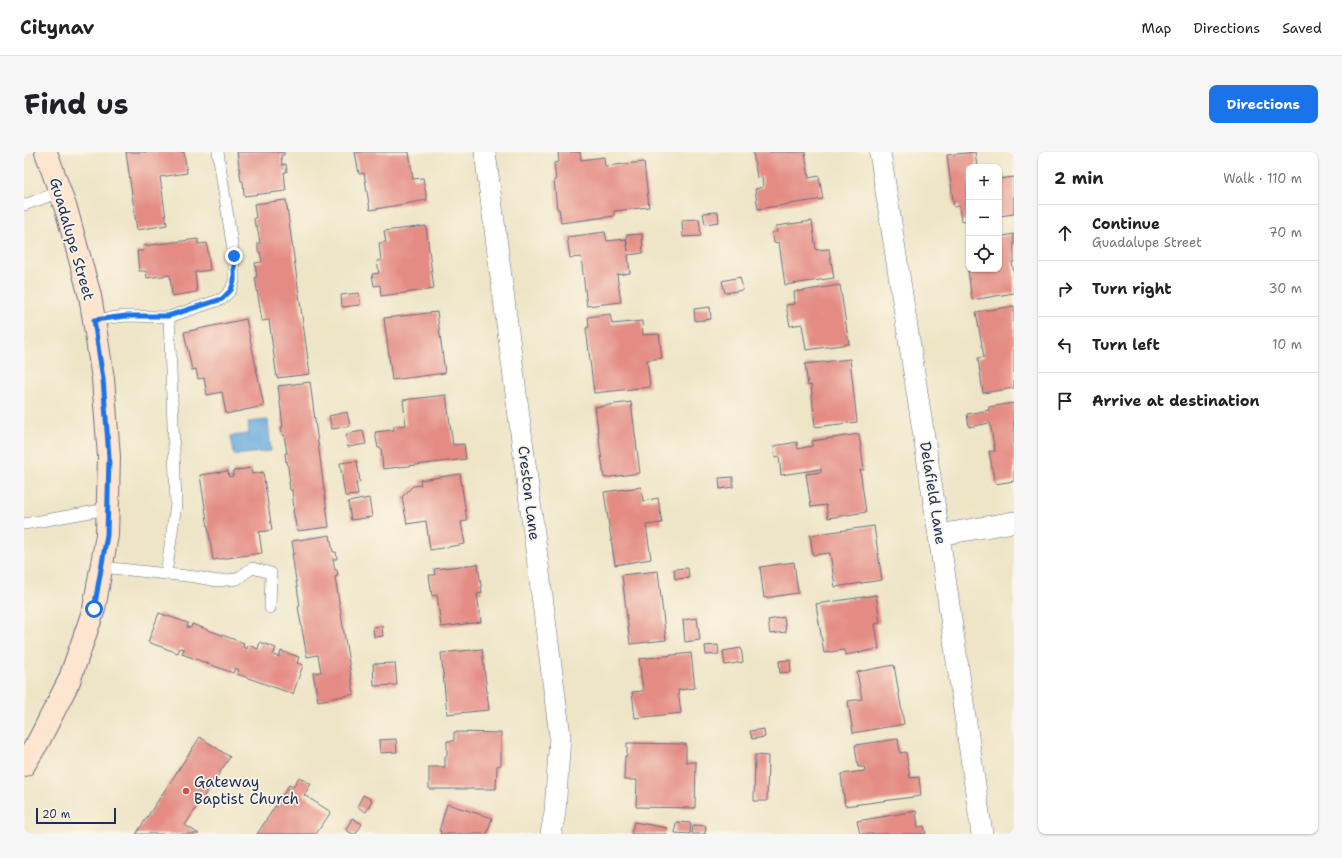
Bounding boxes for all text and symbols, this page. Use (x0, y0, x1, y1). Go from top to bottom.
text: Citynav (20, 15, 94, 40)
text: Map (1142, 19, 1172, 37)
text: Directions (1194, 19, 1260, 37)
text: Saved (1282, 19, 1322, 37)
text: Find us (24, 85, 129, 123)
button: Directions (1209, 85, 1318, 123)
map controls (966, 164, 1002, 272)
button: + (966, 164, 1002, 200)
text: 2 min (1054, 167, 1104, 189)
text: Walk · 110 m (1223, 170, 1302, 187)
street label: Guadalupe Street (45, 175, 99, 303)
button: − (966, 200, 1002, 236)
text: Continue (1092, 214, 1160, 234)
icon: ahead (1054, 222, 1076, 244)
text: 70 m (1268, 224, 1302, 241)
text: Guadalupe Street (1092, 234, 1202, 251)
button: locate (966, 236, 1002, 272)
route end (225, 247, 243, 265)
icon: right (1054, 278, 1076, 300)
text: Turn right (1092, 279, 1172, 299)
text: 30 m (1268, 280, 1302, 297)
icon: left (1054, 334, 1076, 356)
text: Turn left (1092, 335, 1160, 355)
text: 10 m (1272, 336, 1302, 353)
icon: arrive (1054, 390, 1076, 412)
text: Arrive at destination (1092, 391, 1260, 411)
street label: Delafield Lane (915, 440, 951, 546)
street label: Creston Lane (513, 445, 545, 541)
route start (85, 600, 103, 618)
place label: Gateway Baptist Church (194, 772, 299, 809)
marker: Gateway Baptist Church (181, 786, 191, 796)
scale bar (36, 806, 116, 825)
text: 20 m (42, 807, 70, 822)

